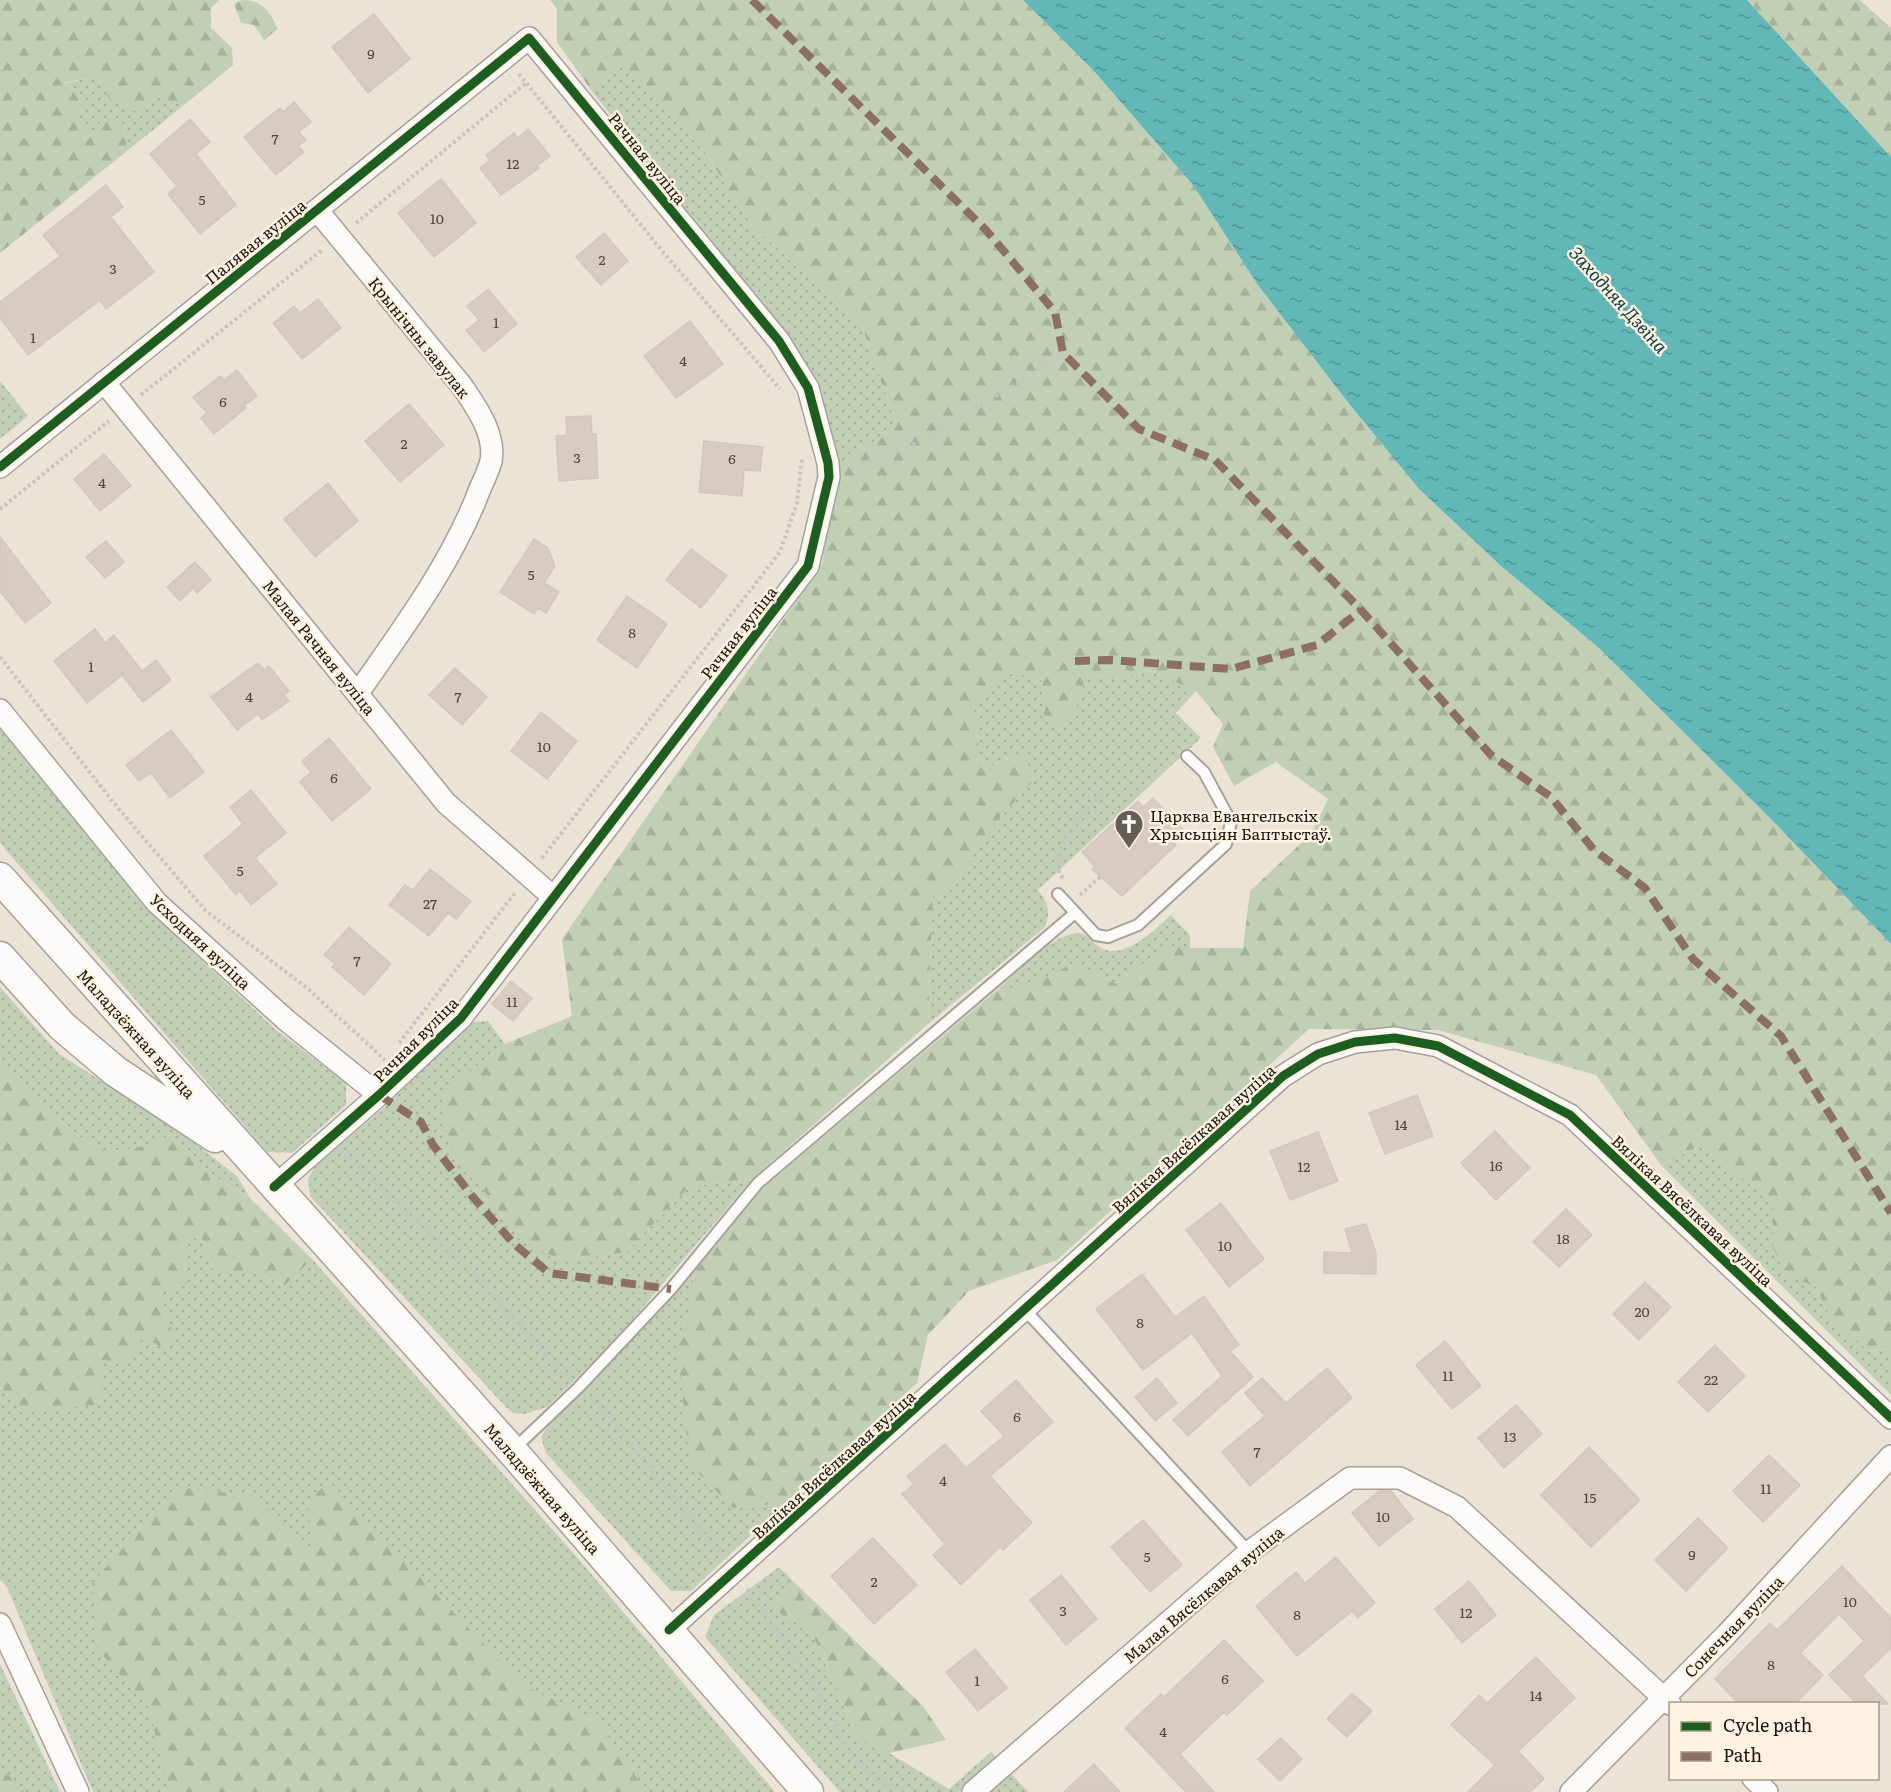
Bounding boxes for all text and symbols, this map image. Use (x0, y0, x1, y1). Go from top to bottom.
house number: 9 (367, 43, 375, 63)
street label: Рачная вуліца (603, 107, 693, 209)
house number: 7 (271, 128, 279, 148)
house number: 12 (507, 153, 519, 173)
house number: 5 (198, 189, 206, 209)
street label: Палявая вуліца (199, 192, 311, 289)
house number: 10 (430, 208, 444, 228)
water label: Заходняя Дзвіна (1563, 239, 1675, 359)
house number: 2 (598, 249, 606, 269)
house number: 3 (109, 258, 117, 278)
street label: Крынічны завулак (363, 271, 477, 403)
house number: 1 (493, 312, 499, 332)
house number: 1 (30, 327, 36, 347)
house number: 4 (679, 350, 687, 370)
house number: 6 (219, 391, 227, 411)
house number: 2 (400, 433, 408, 453)
house number: 3 (573, 447, 581, 467)
house number: 6 (728, 448, 736, 468)
house number: 4 (98, 472, 106, 492)
house number: 5 (527, 564, 535, 584)
street label: Малая Рачная вуліца (258, 574, 383, 720)
street label: Рачная вуліца (694, 580, 782, 684)
house number: 8 (628, 622, 636, 642)
house number: 1 (88, 656, 94, 676)
house number: 4 (245, 686, 253, 706)
house number: 7 (454, 686, 462, 706)
house number: 10 (537, 736, 551, 756)
house number: 6 (330, 767, 338, 787)
place label: Царква Евангельскіх Хрысьціян Баптыстаў. (1150, 803, 1332, 845)
church icon: Царква Евангельскіх Хрысьціян Баптыстаў. (1113, 808, 1145, 850)
house number: 5 (236, 860, 244, 880)
street label: Усходняя вуліца (145, 888, 257, 995)
house number: 27 (423, 893, 437, 913)
house number: 7 (353, 950, 361, 970)
street label: Маладзёжная вуліца (72, 963, 202, 1104)
street label: Рачная вуліца (367, 991, 463, 1087)
house number: 11 (506, 991, 518, 1011)
street label: Вялікая Вясёлкавая вуліца (1106, 1058, 1281, 1218)
house number: 14 (1395, 1114, 1408, 1134)
street label: Вялікая Вясёлкавая вуліца (1607, 1129, 1779, 1292)
house number: 16 (1489, 1155, 1503, 1175)
house number: 12 (1298, 1156, 1310, 1176)
house number: 18 (1556, 1228, 1570, 1248)
house number: 10 (1218, 1235, 1232, 1255)
house number: 20 (1634, 1301, 1650, 1321)
house number: 8 (1136, 1312, 1144, 1332)
house number: 11 (1442, 1365, 1454, 1385)
house number: 22 (1704, 1369, 1718, 1389)
street label: Вялікая Вясёлкавая вуліца (746, 1384, 921, 1544)
house number: 6 (1013, 1406, 1021, 1426)
street label: Маладзёжная вуліца (479, 1417, 607, 1559)
house number: 13 (1503, 1426, 1517, 1446)
house number: 7 (1253, 1441, 1261, 1461)
house number: 4 (939, 1470, 947, 1490)
house number: 11 (1760, 1478, 1772, 1498)
house number: 15 (1584, 1487, 1596, 1507)
house number: 10 (1376, 1506, 1390, 1526)
street label: Малая Вясёлкавая вуліца (1118, 1519, 1289, 1668)
house number: 9 (1688, 1544, 1696, 1564)
house number: 5 (1143, 1546, 1151, 1566)
street label: Сонечная вуліца (1678, 1569, 1788, 1683)
house number: 2 (870, 1571, 878, 1591)
house number: 10 (1843, 1591, 1857, 1611)
house number: 3 (1059, 1600, 1067, 1620)
house number: 12 (1460, 1602, 1472, 1622)
house number: 8 (1293, 1604, 1301, 1624)
house number: 8 (1767, 1654, 1775, 1674)
house number: 6 (1221, 1668, 1229, 1688)
house number: 1 (974, 1670, 980, 1690)
house number: 14 (1530, 1685, 1543, 1705)
legend (1669, 1702, 1879, 1780)
text: Cycle path (1723, 1711, 1812, 1738)
house number: 4 (1159, 1721, 1167, 1741)
text: Path (1723, 1741, 1762, 1768)

